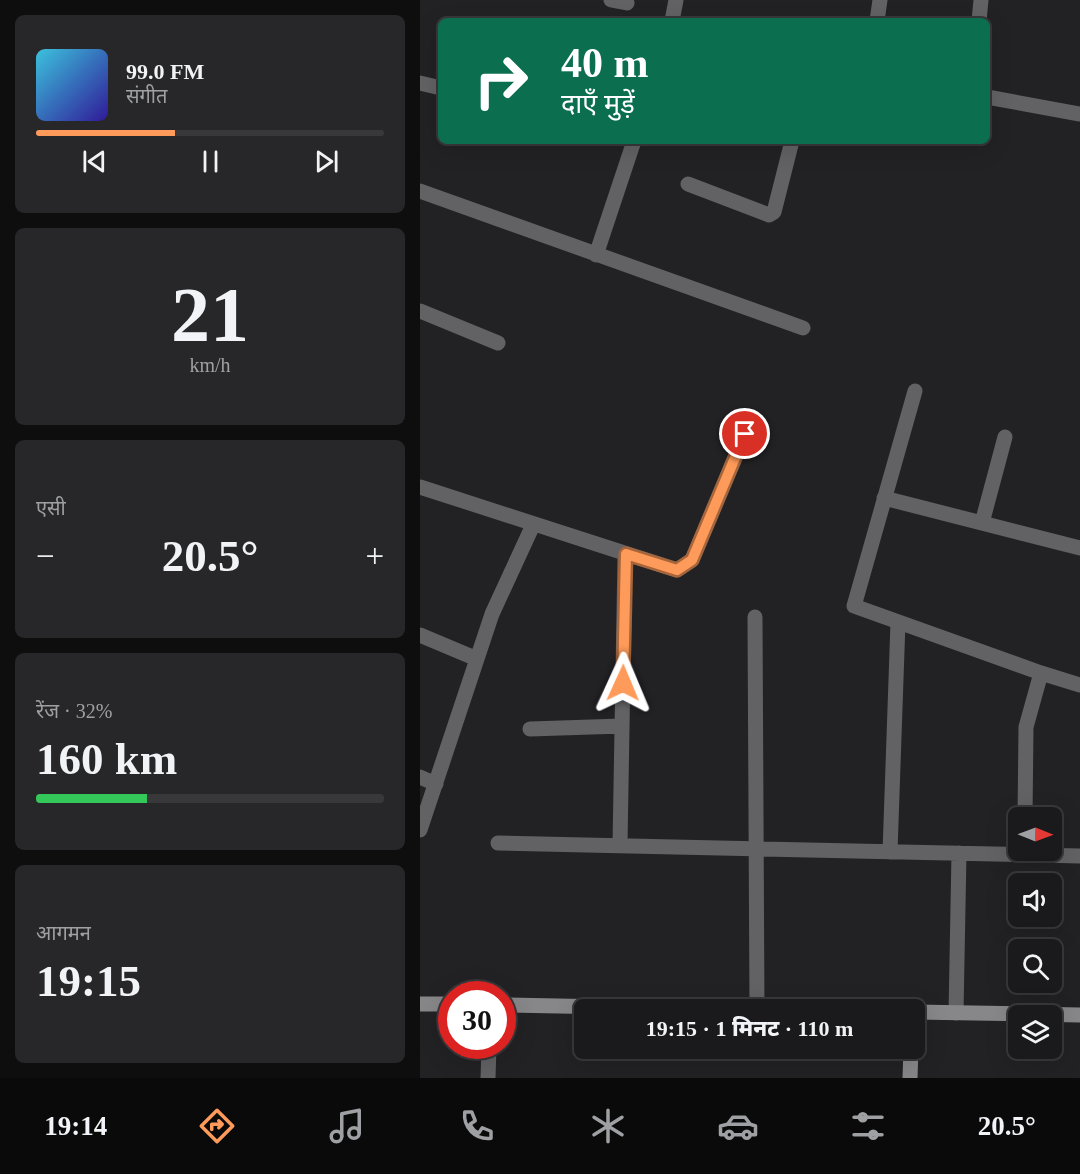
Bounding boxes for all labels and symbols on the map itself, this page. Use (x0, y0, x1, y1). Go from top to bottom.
pin (719, 408, 770, 459)
position arrow (591, 651, 655, 715)
north arrow (1008, 807, 1062, 861)
speed limit sign: 30 (438, 981, 516, 1059)

